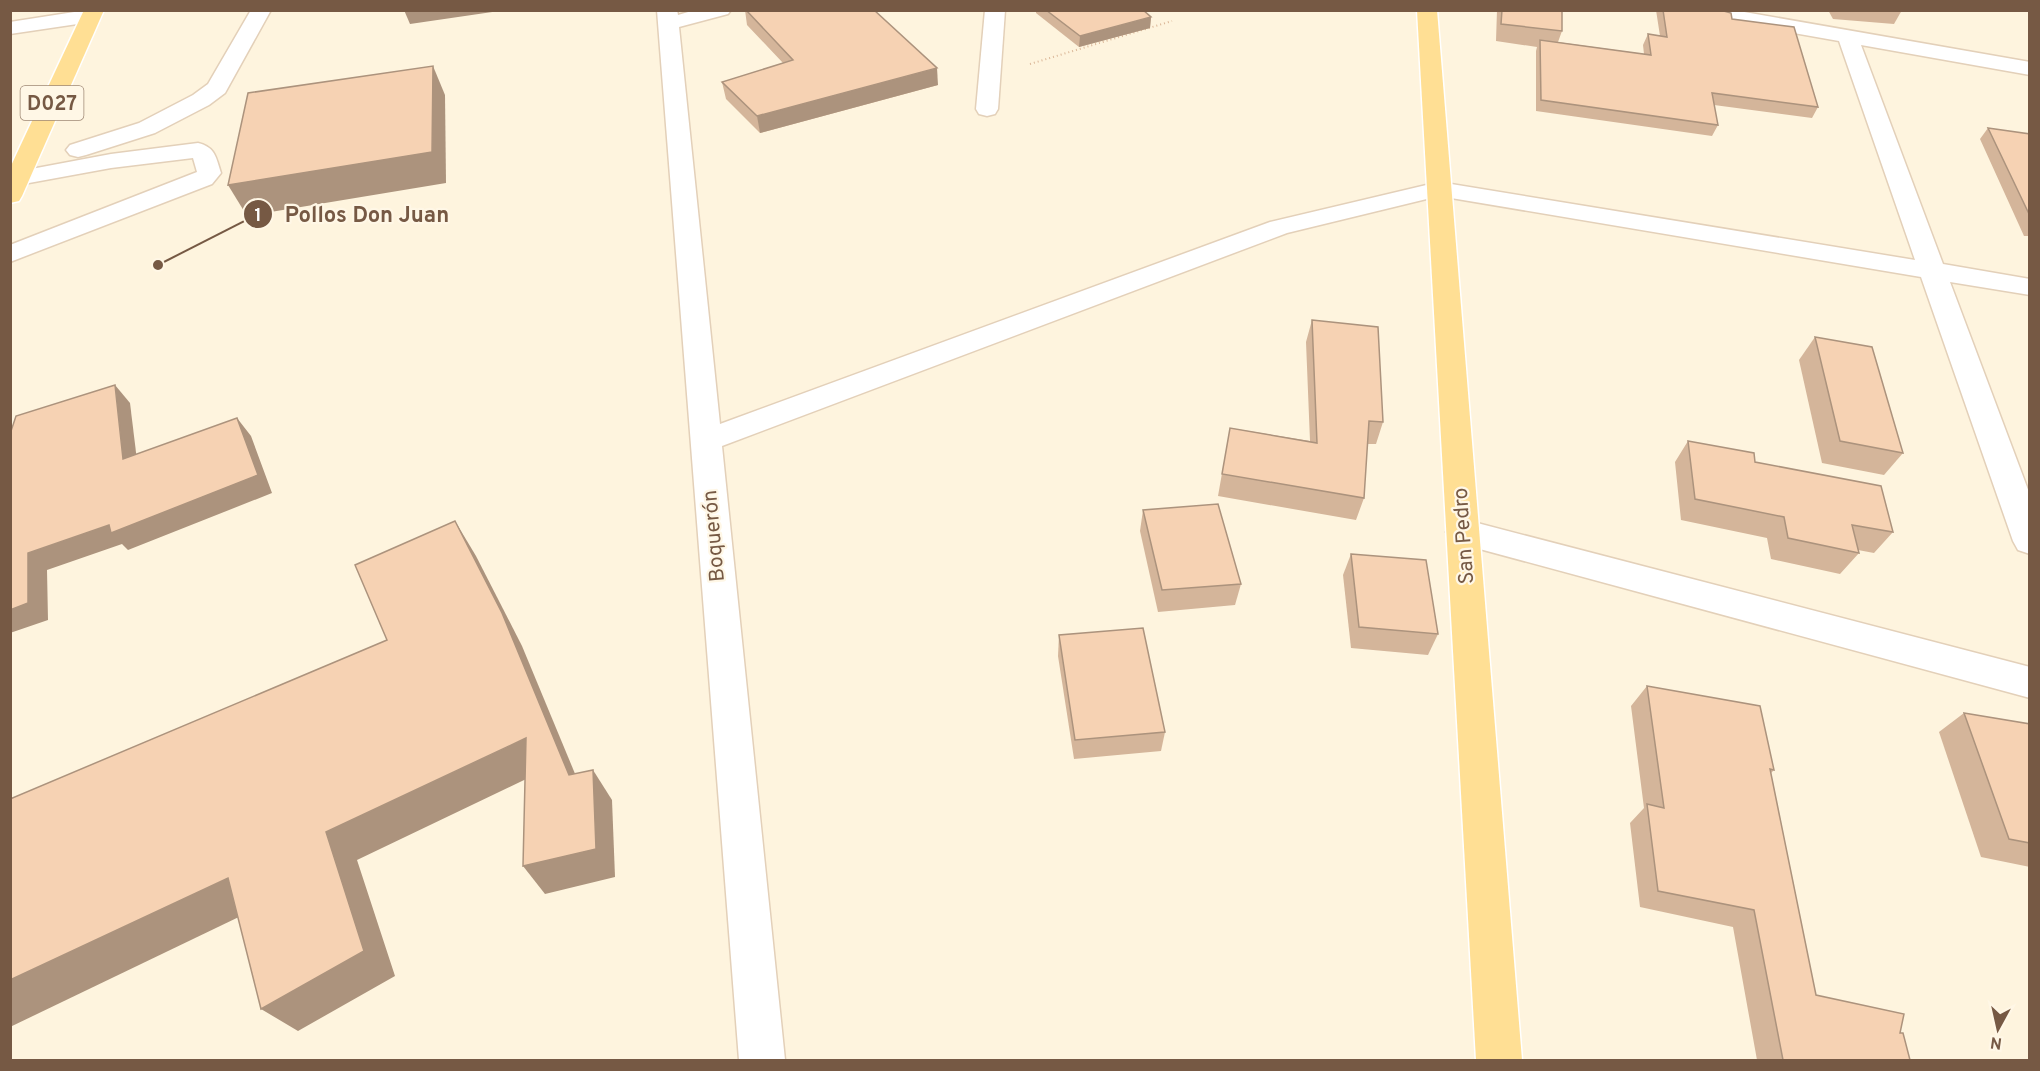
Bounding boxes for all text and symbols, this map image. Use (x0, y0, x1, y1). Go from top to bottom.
road number: D027 (20, 86, 84, 120)
callout: Pollos Don Juan (243, 194, 461, 234)
text: Pollos Don Juan (285, 203, 449, 230)
text: 1 (254, 205, 262, 228)
street label: San Pedro (1448, 487, 1481, 585)
street label: Boquerón (697, 489, 732, 583)
north arrow (1968, 999, 2028, 1059)
text: N (1989, 1031, 2003, 1053)

